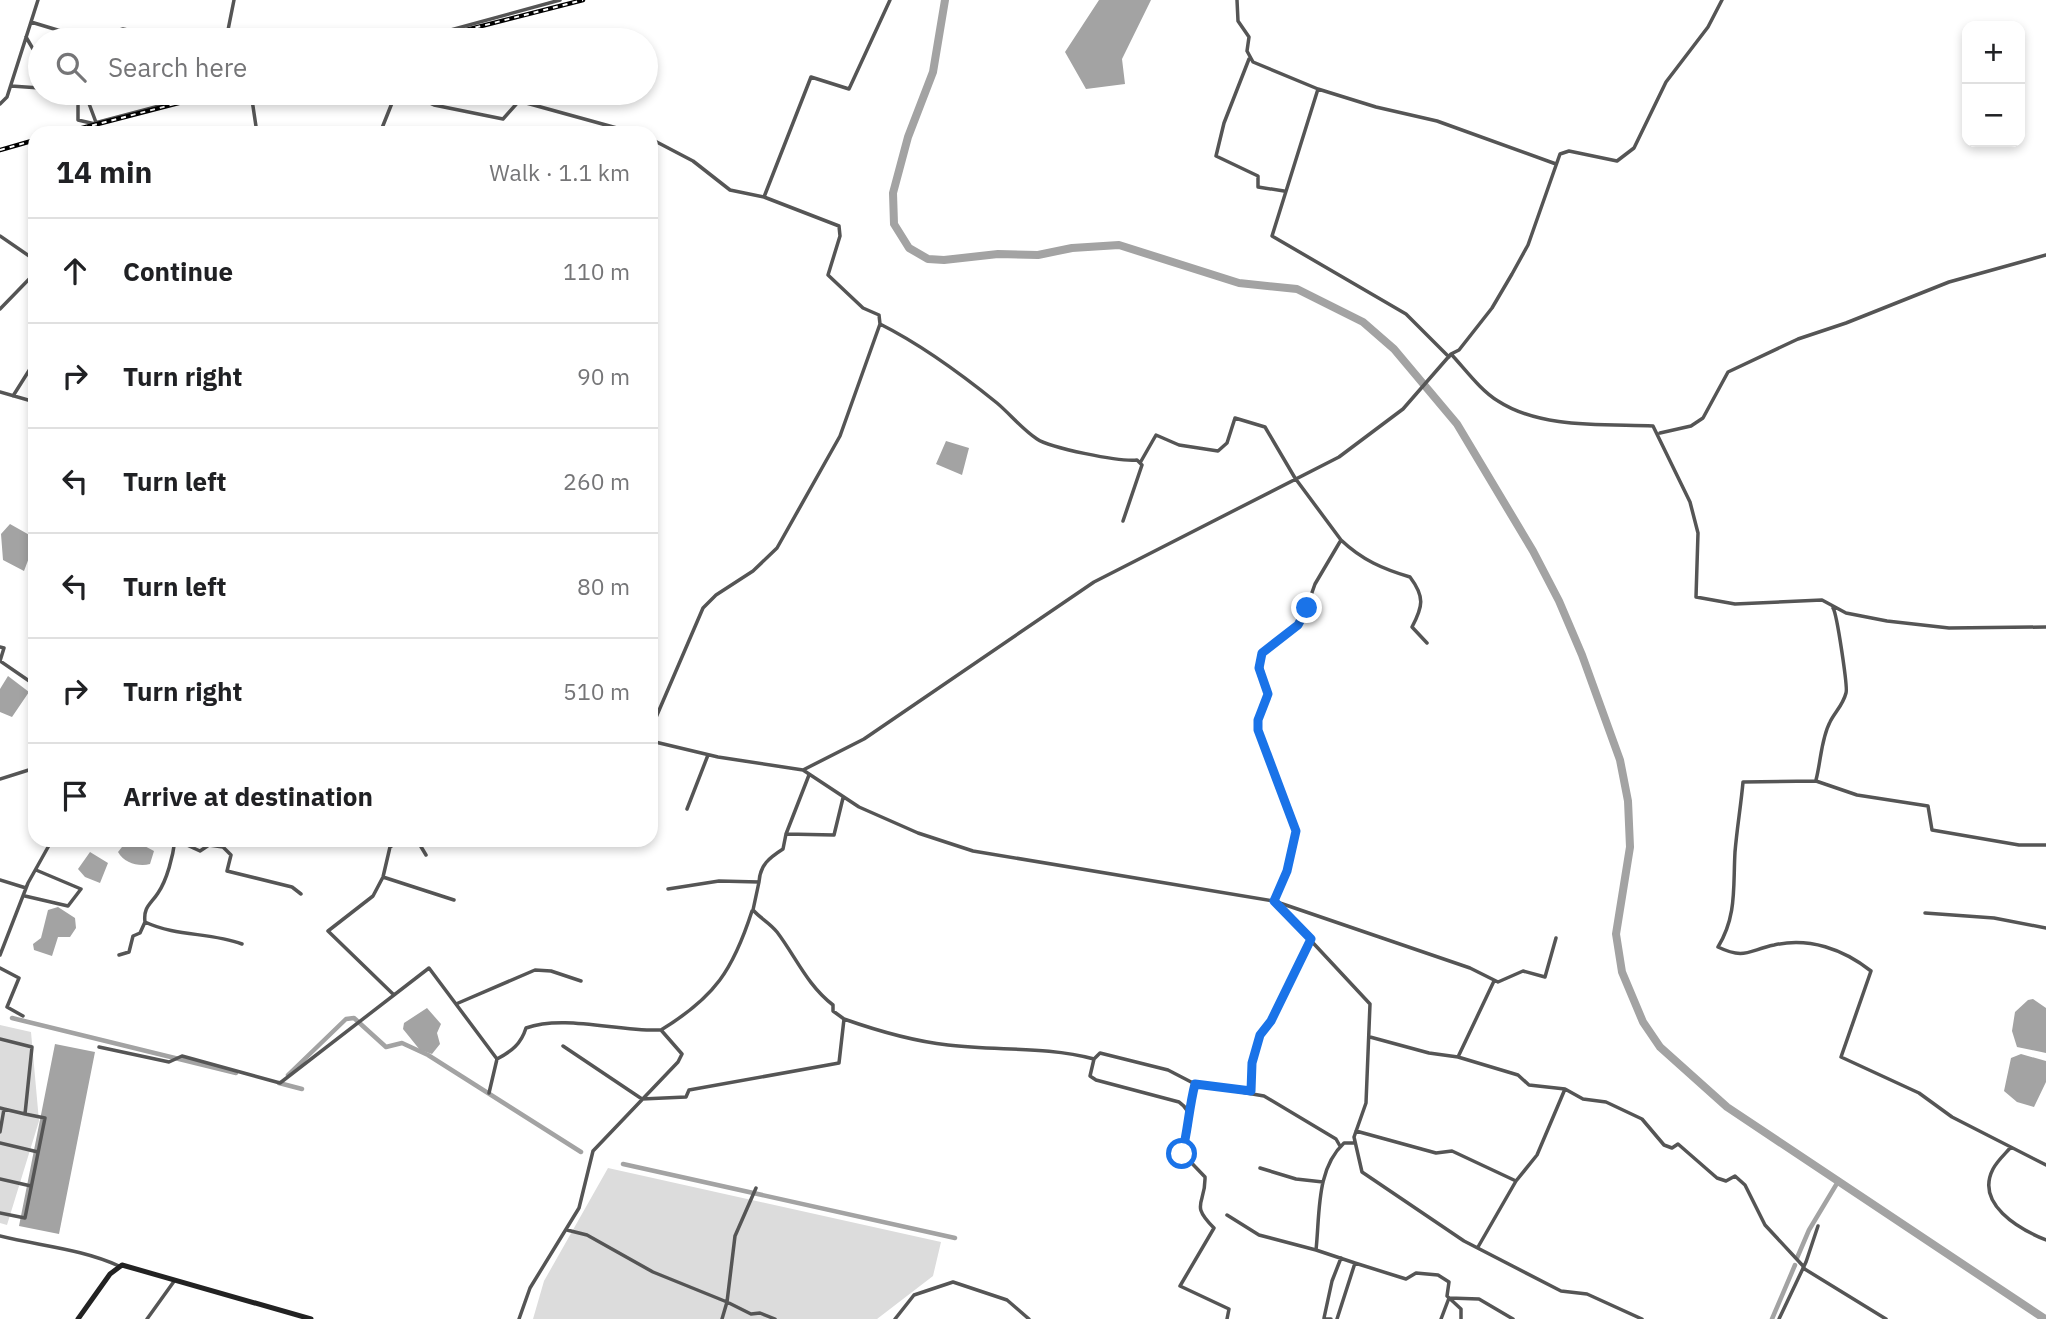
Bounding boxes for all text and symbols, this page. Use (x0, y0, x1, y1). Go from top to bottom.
map controls (1962, 21, 2025, 147)
button: + (1962, 21, 2025, 84)
search box (28, 28, 658, 105)
icon: search (52, 48, 90, 86)
text: Search here (108, 50, 247, 84)
button: − (1962, 84, 2025, 147)
text: 14 min (56, 152, 152, 191)
text: Walk · 1.1 km (489, 157, 630, 187)
icon: ahead (56, 252, 94, 290)
text: Continue (123, 254, 233, 288)
text: 110 m (563, 256, 630, 286)
icon: right (56, 357, 94, 395)
text: Turn right (123, 359, 242, 393)
text: 90 m (577, 361, 630, 391)
icon: left (56, 462, 94, 500)
text: Turn left (123, 464, 226, 498)
text: 260 m (563, 466, 630, 496)
icon: left (56, 567, 94, 605)
text: Turn left (123, 569, 226, 603)
text: 80 m (577, 571, 630, 601)
route end (1291, 592, 1322, 623)
icon: right (56, 672, 94, 710)
text: Turn right (123, 674, 242, 708)
text: 510 m (563, 676, 630, 706)
icon: arrive (56, 777, 94, 815)
text: Arrive at destination (123, 779, 373, 813)
route start (1166, 1138, 1197, 1169)

